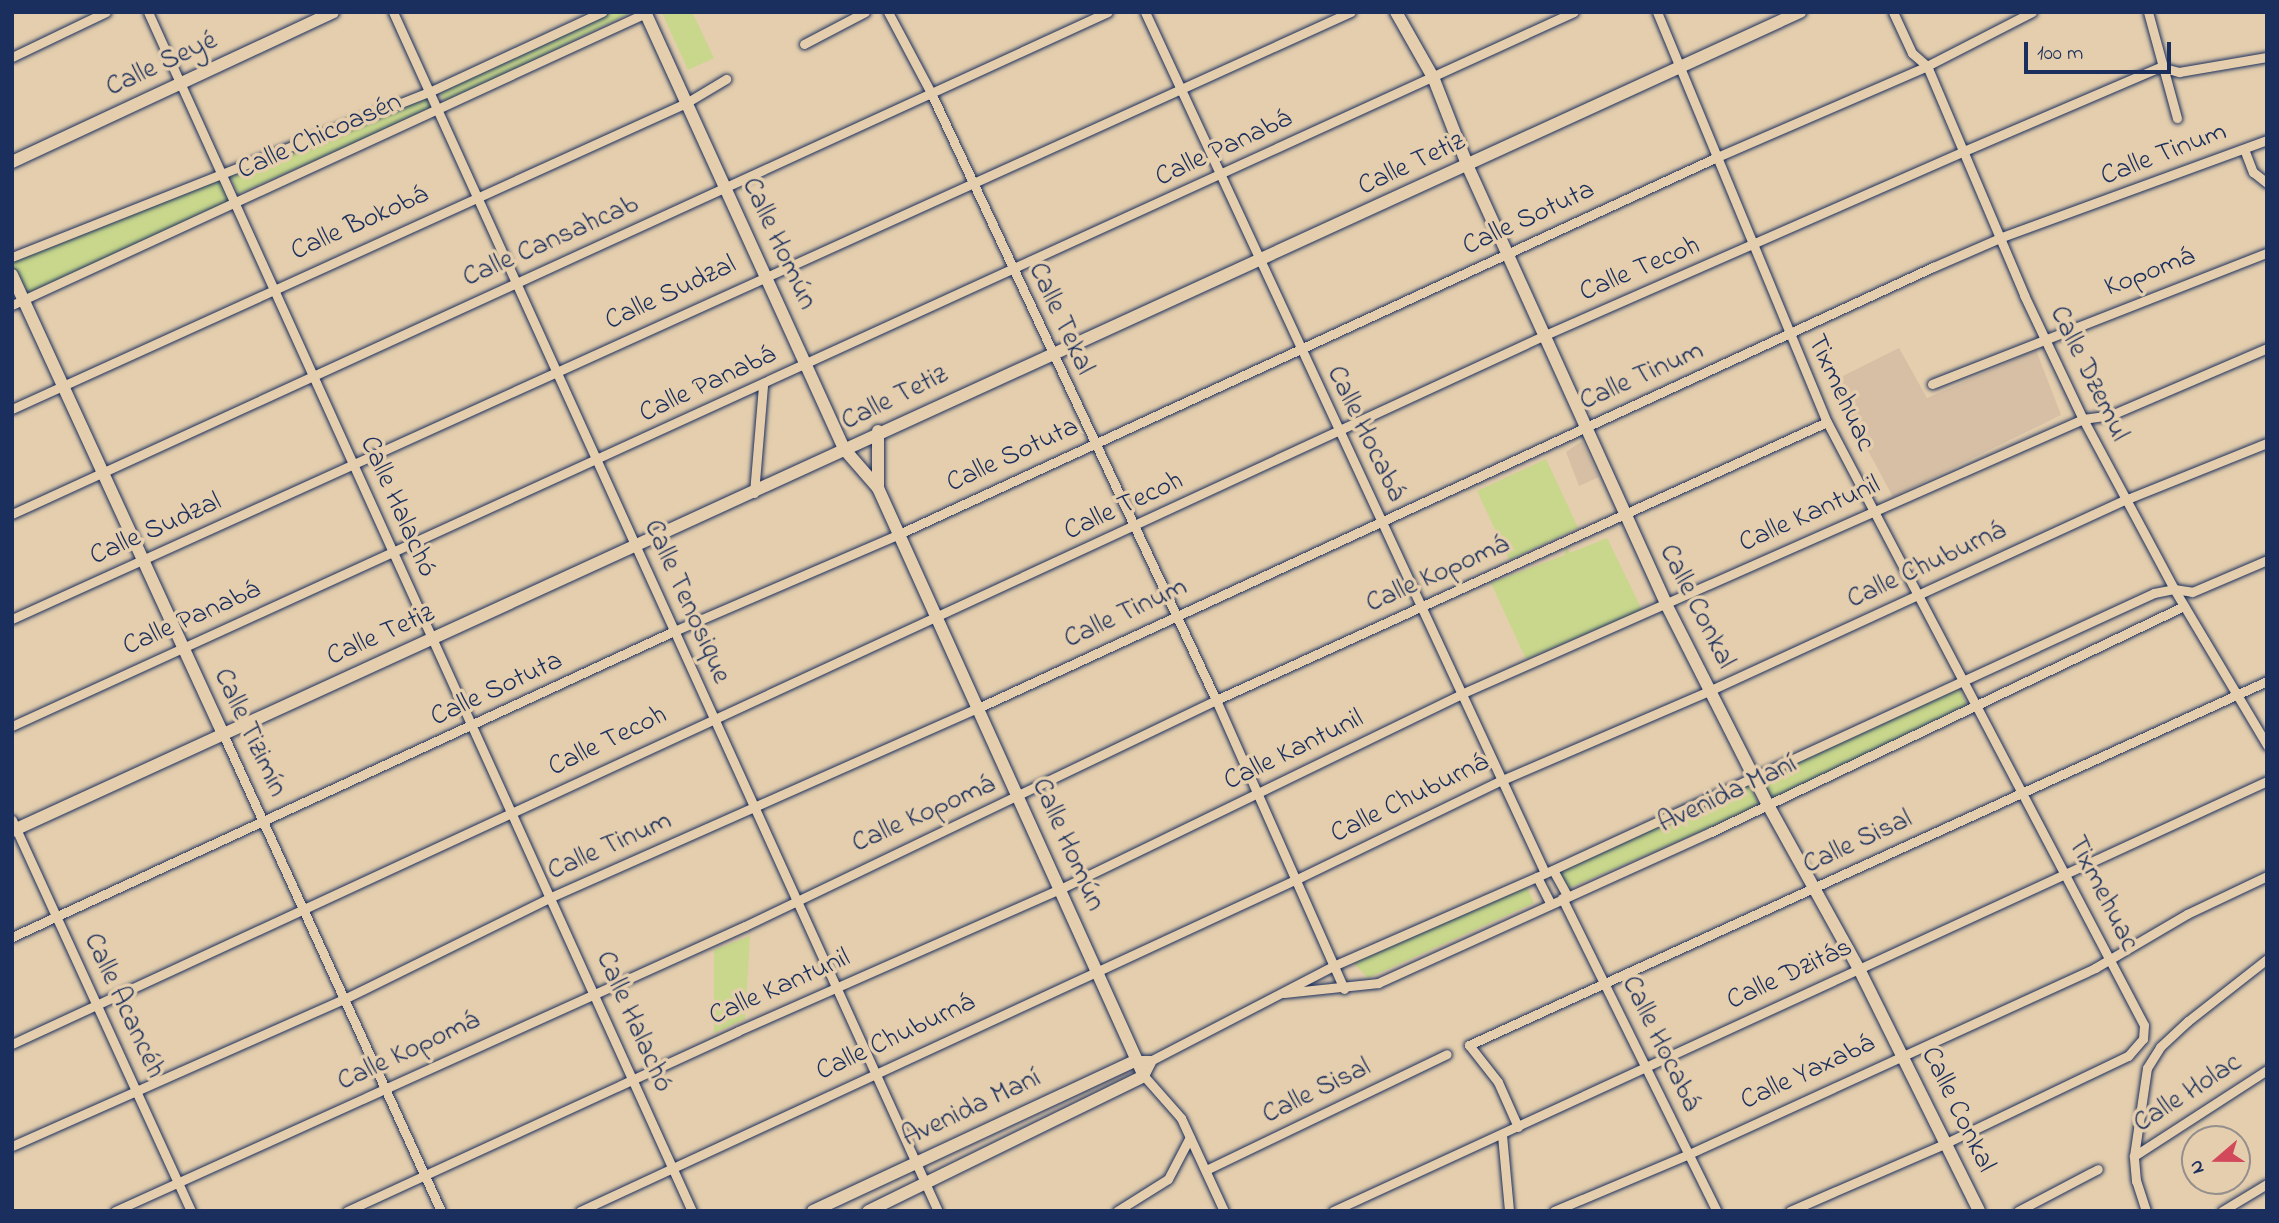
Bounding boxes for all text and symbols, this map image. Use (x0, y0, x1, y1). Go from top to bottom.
street label: Calle Seyé (101, 25, 223, 105)
scale bar (2027, 28, 2174, 72)
text: 100 m (2037, 39, 2083, 69)
street label: Calle Chicoasén (233, 86, 407, 188)
street label: Calle Panabá (1150, 103, 1298, 195)
street label: Calle Tinum (2096, 116, 2232, 194)
street label: Calle Tetiz (1353, 126, 1471, 204)
street label: Calle Homún (733, 173, 823, 315)
street label: Calle Sotuta (1458, 174, 1600, 264)
street label: Calle Bokobá (286, 179, 434, 269)
street label: Calle Cansahcab (458, 188, 644, 296)
street label: Calle Tecoh (1575, 230, 1705, 310)
street label: Kopomá (2100, 241, 2200, 305)
street label: Calle Sudzal (600, 249, 742, 339)
street label: Calle Tekal (1019, 257, 1101, 381)
street label: Calle Dzemul (2041, 301, 2135, 447)
street label: Tixmehuac (1798, 329, 1882, 457)
street label: Calle Tinum (1575, 335, 1709, 419)
street label: Calle Panabá (634, 339, 782, 431)
street label: Calle Tetiz (836, 359, 954, 439)
street label: Calle Hocabá (1318, 361, 1412, 507)
street label: Calle Sotuta (942, 411, 1084, 501)
street label: Calle Halachó (351, 431, 443, 583)
street label: Calle Tecoh (1059, 465, 1189, 549)
street label: Calle Kantunil (1734, 469, 1886, 561)
street label: Calle Sudzal (85, 486, 227, 574)
street label: Calle Tenosique (635, 515, 737, 689)
street label: Calle Chuburná (1842, 515, 2012, 617)
street label: Calle Kopomá (1361, 528, 1515, 622)
street label: Calle Conkal (1650, 539, 1742, 675)
street label: Calle Tinum (1059, 571, 1193, 657)
street label: Calle Panabá (118, 574, 266, 664)
street label: Calle Tetiz (322, 597, 440, 675)
street label: Calle Sotuta (426, 645, 568, 735)
street label: Calle Tizimín (205, 663, 293, 803)
street label: Calle Tecoh (543, 699, 673, 785)
street label: Calle Kantunil (1219, 703, 1369, 799)
street label: Calle Chuburná (1326, 746, 1494, 852)
street label: Avenida Maní (1653, 748, 1803, 842)
street label: Calle Kopomá (847, 768, 1001, 862)
street label: Calle Homún (1023, 773, 1111, 917)
street label: Calle Sisal (1798, 803, 1918, 883)
street label: Calle Tinum (543, 805, 677, 889)
street label: Tixmehuac (2059, 831, 2145, 957)
street label: Calle Acancéh (75, 928, 171, 1084)
street label: Calle Dzitás (1722, 931, 1858, 1019)
street label: Calle Kantunil (704, 942, 856, 1034)
street label: Calle Halachó (587, 946, 679, 1098)
street label: Calle Hocabá (1613, 971, 1707, 1117)
street label: Calle Chuburná (811, 987, 981, 1089)
street label: Calle Kopomá (332, 1004, 486, 1100)
street label: Calle Yaxabá (1736, 1027, 1880, 1119)
street label: Calle Conkal (1912, 1042, 2002, 1178)
street label: Calle Holac (2128, 1047, 2248, 1141)
street label: Calle Sisal (1257, 1051, 1377, 1133)
street label: Avenida Maní (897, 1062, 1047, 1156)
north arrow (2181, 1125, 2251, 1195)
text: N (2183, 1156, 2213, 1177)

